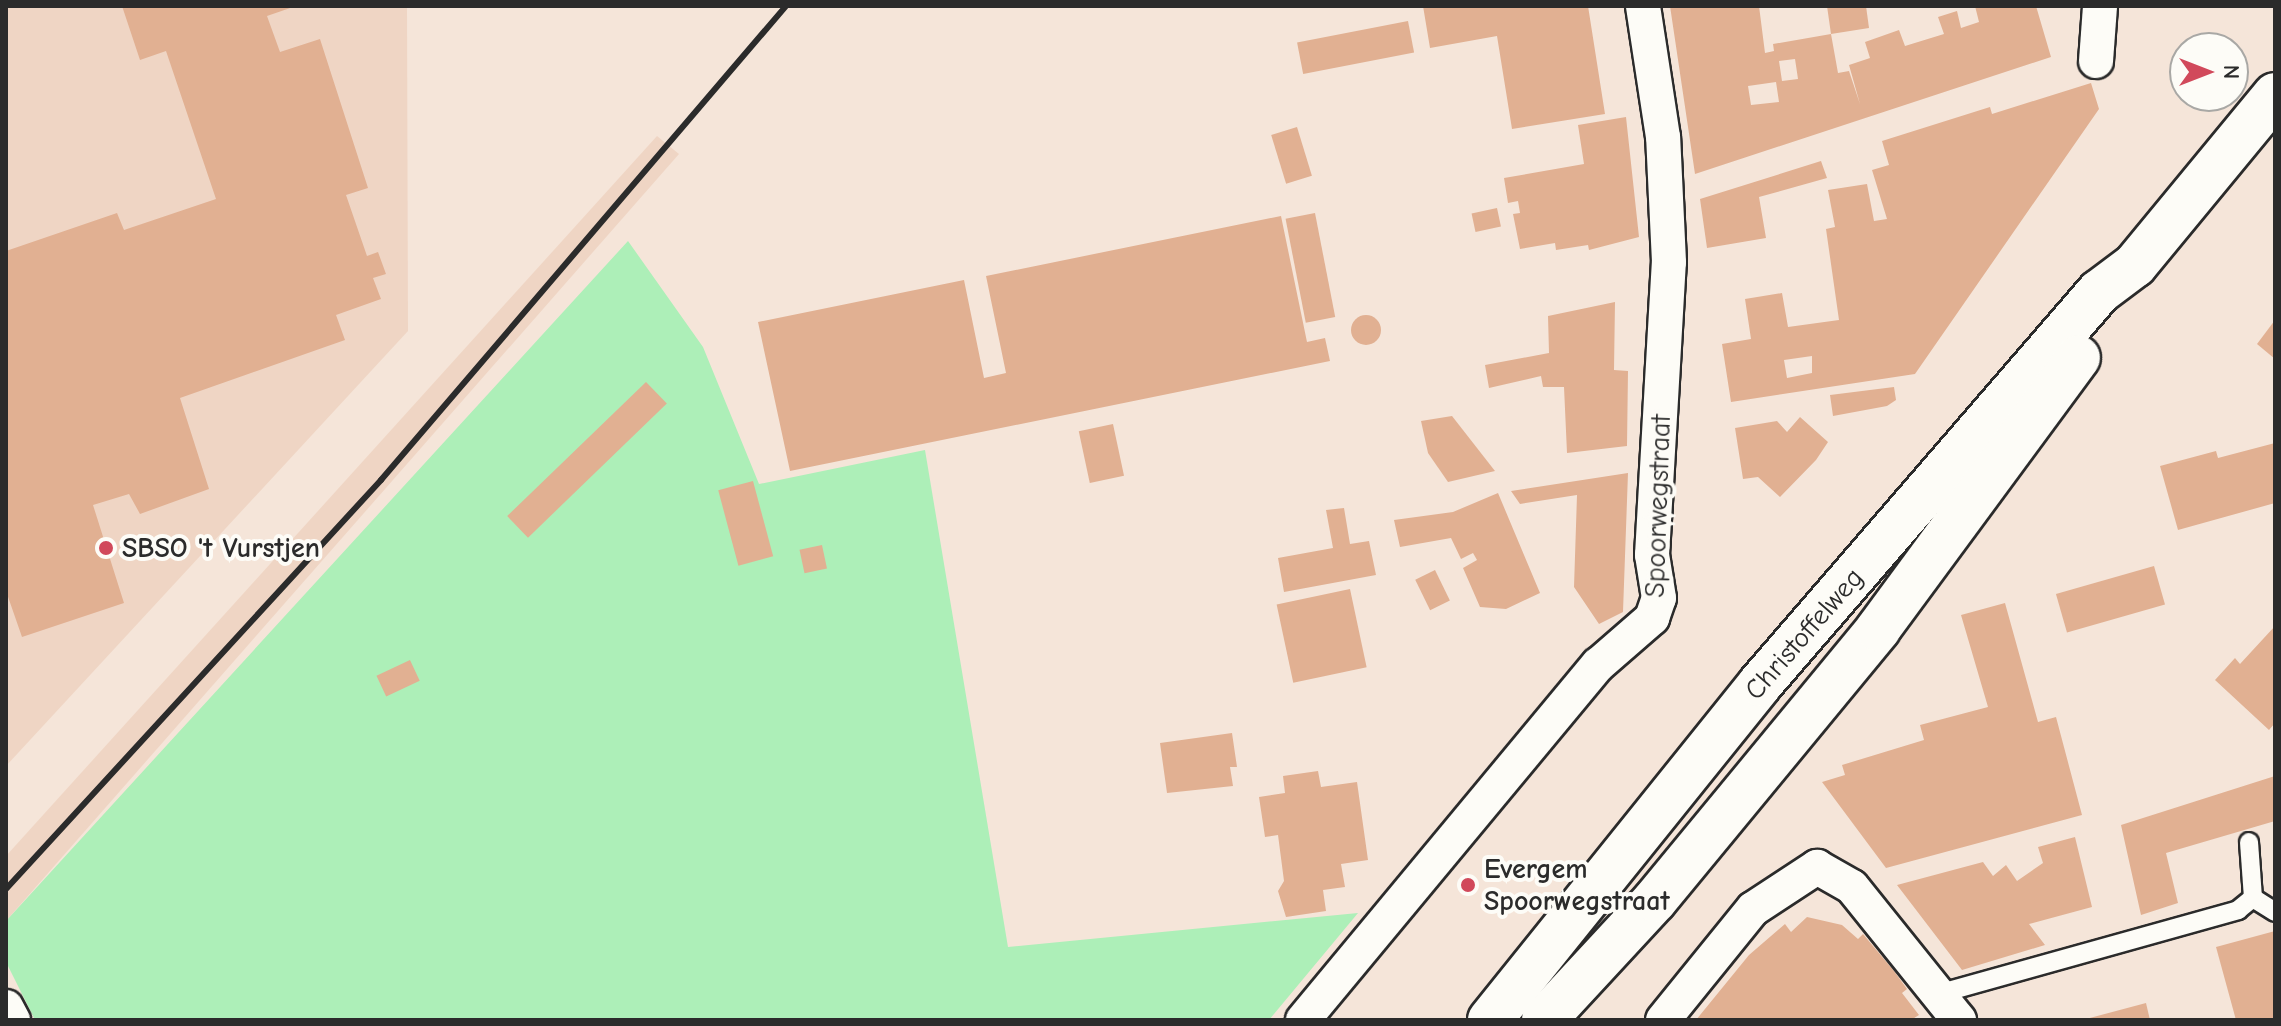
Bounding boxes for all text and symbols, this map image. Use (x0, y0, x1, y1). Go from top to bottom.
north arrow (2169, 32, 2249, 112)
text: N (2218, 65, 2244, 79)
street label: Spoorwegstraat (1638, 414, 1678, 598)
place label: SBSO 't Vurstjen (122, 531, 320, 565)
marker: SBSO 't Vurstjen (97, 539, 115, 557)
street label: Christoffelweg (1738, 561, 1870, 707)
place label: Evergem Spoorwegstraat (1484, 852, 1670, 918)
marker: Evergem Spoorwegstraat (1459, 876, 1477, 894)

